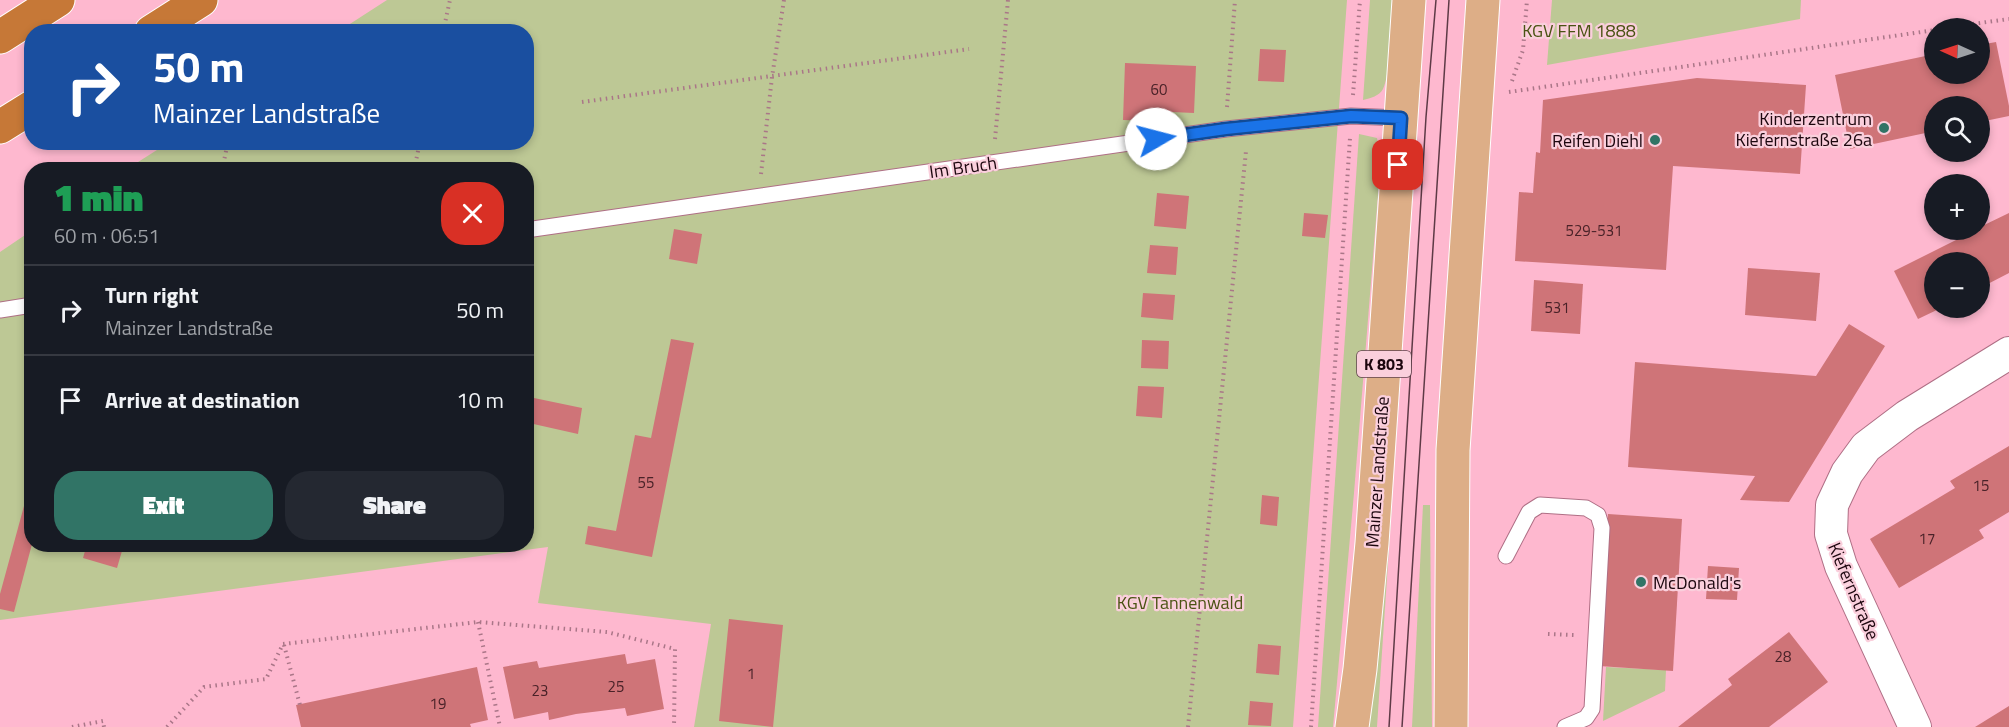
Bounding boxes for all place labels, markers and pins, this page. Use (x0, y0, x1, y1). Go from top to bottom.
place label: Kinderzentrum Kiefernstraße 26a (1735, 105, 1872, 153)
marker: Kinderzentrum Kiefernstraße 26a (1877, 121, 1891, 135)
place label: Reifen Diehl (1552, 127, 1643, 154)
marker: Reifen Diehl (1648, 133, 1662, 147)
pin (1372, 139, 1423, 190)
place label: McDonald's (1653, 569, 1741, 596)
marker: McDonald's (1634, 575, 1648, 589)

